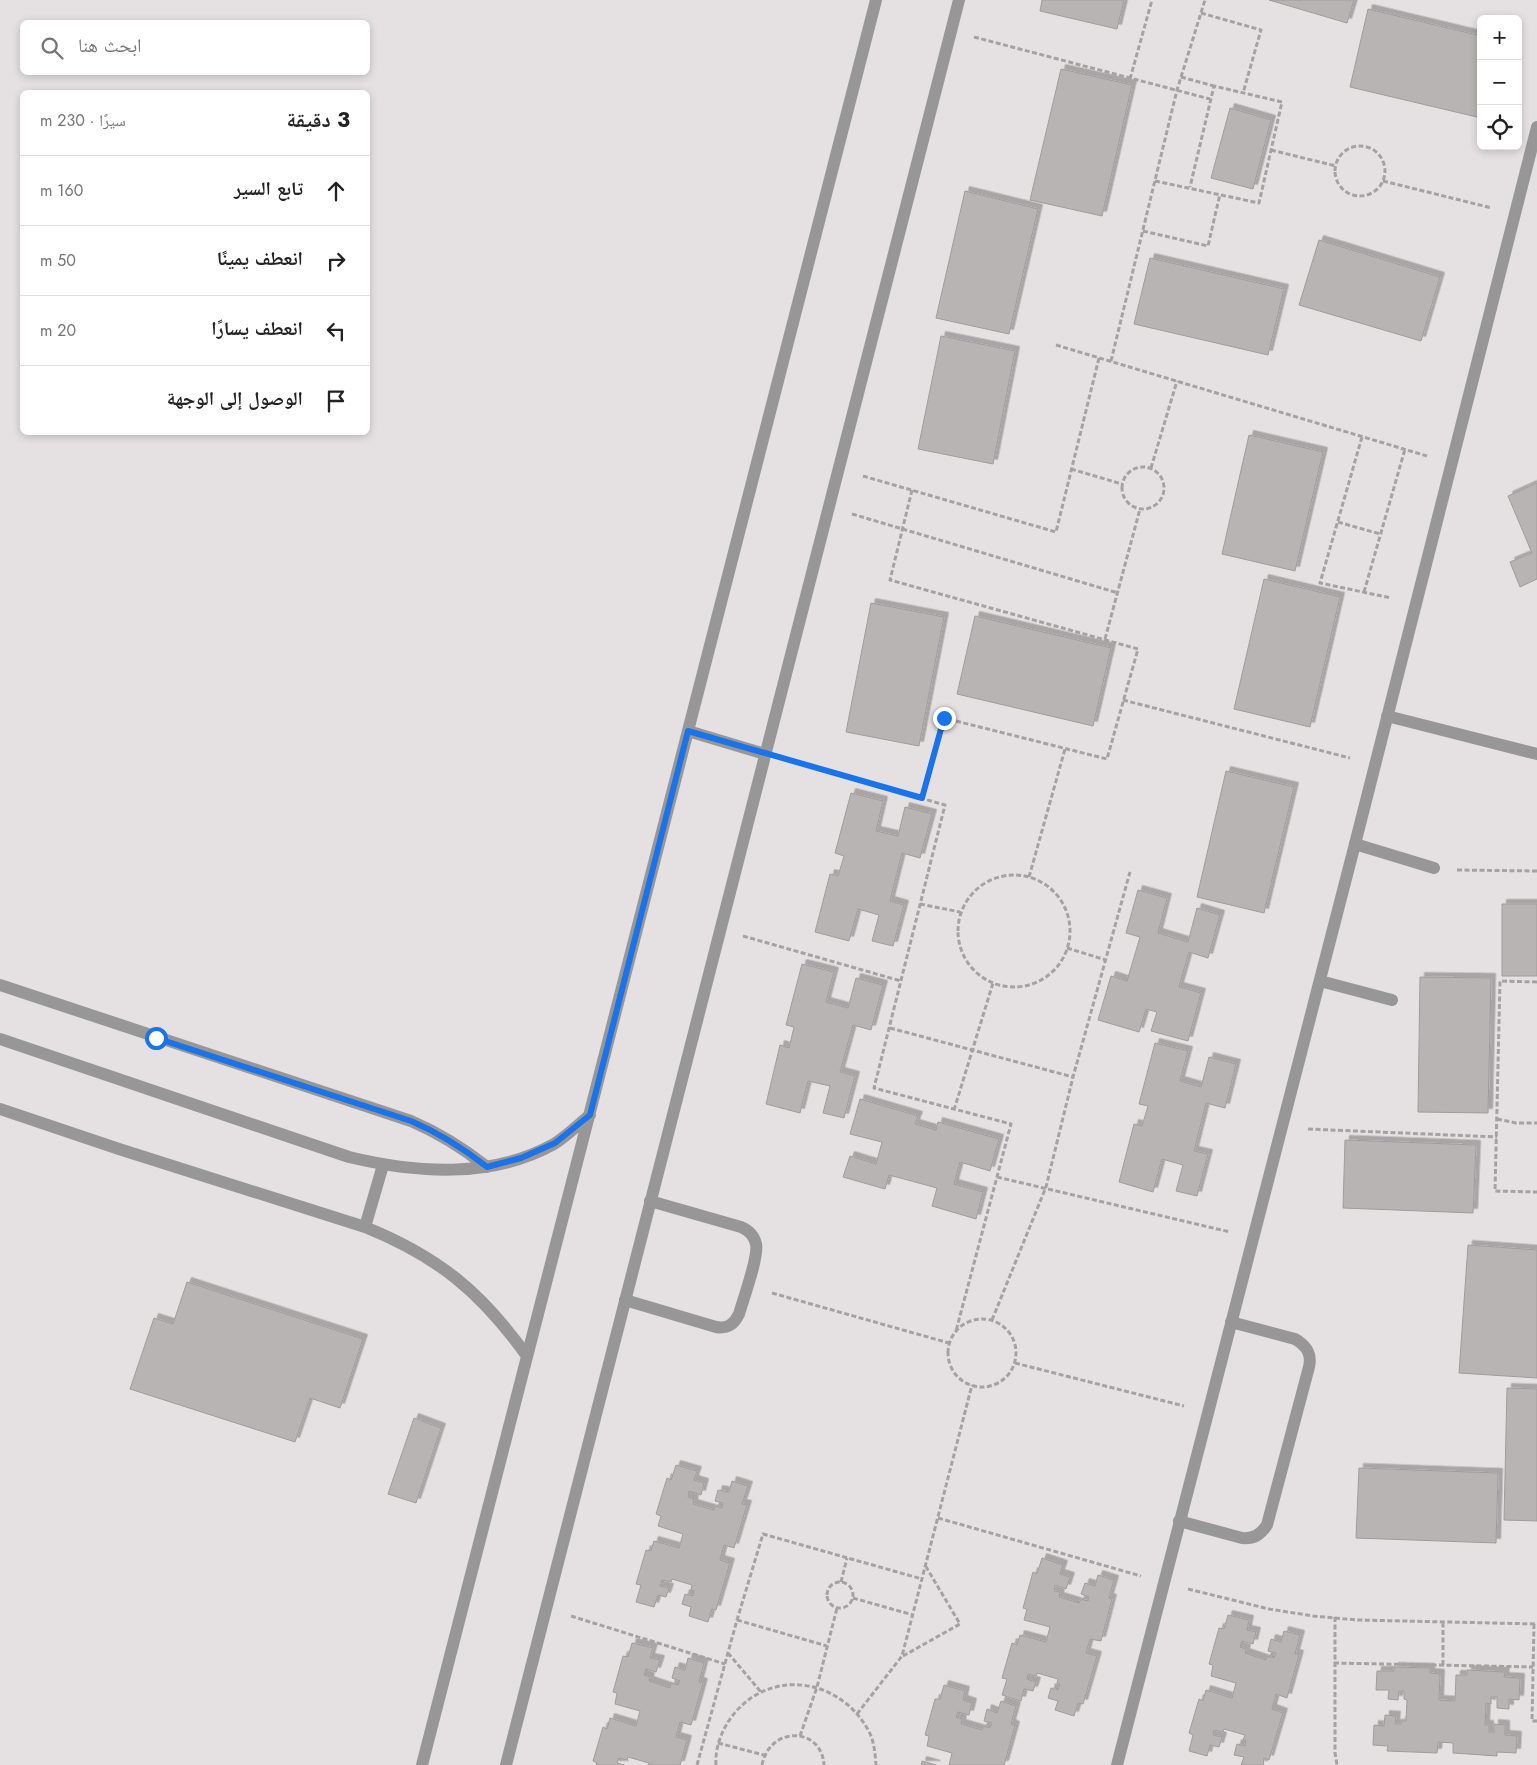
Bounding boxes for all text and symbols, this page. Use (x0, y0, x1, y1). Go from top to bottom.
map controls (1477, 15, 1522, 150)
button: + (1477, 15, 1522, 60)
search box (20, 20, 370, 75)
text: ابحث هنا (78, 32, 142, 59)
icon: search (38, 34, 66, 62)
button: − (1477, 60, 1522, 105)
text: 3 دقيقة (287, 105, 350, 135)
button: locate (1477, 105, 1522, 150)
text: سيرًا · 230 m (40, 109, 126, 132)
text: تابع السير (234, 175, 303, 202)
icon: ahead (322, 177, 350, 205)
text: 160 m (40, 179, 83, 202)
text: انعطف يمينًا (217, 245, 303, 272)
icon: right (322, 247, 350, 275)
text: 50 m (40, 249, 76, 272)
text: انعطف يسارًا (211, 315, 303, 342)
icon: left (322, 317, 350, 345)
text: 20 m (40, 319, 76, 342)
text: الوصول إلى الوجهة (167, 385, 303, 412)
icon: arrive (322, 387, 350, 415)
route end (933, 707, 956, 730)
route start (145, 1027, 168, 1050)

